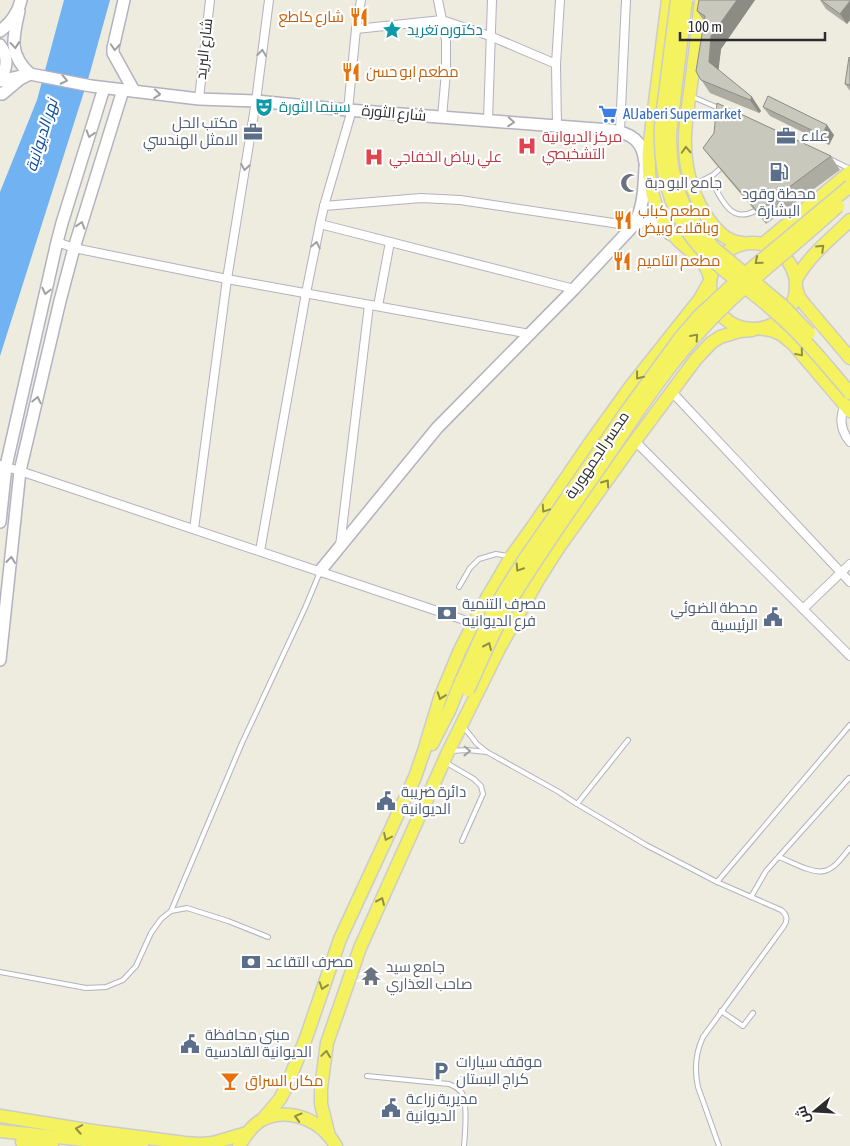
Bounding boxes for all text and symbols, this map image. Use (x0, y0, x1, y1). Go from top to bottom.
restaurant icon: شارع كاطع (348, 6, 370, 28)
place label: شارع كاطع (278, 8, 344, 28)
scale bar (680, 10, 825, 42)
street label: شارع البريد (192, 18, 218, 81)
text: 100 m (688, 18, 722, 35)
place icon: دكتوره تغريد (381, 19, 403, 41)
place label: دكتوره تغريد (407, 21, 483, 39)
one-way arrow (9, 41, 20, 49)
one-way arrow (109, 44, 120, 52)
one-way arrow (257, 49, 267, 57)
restaurant icon: مطعم ابو حسن (340, 61, 362, 83)
place label: مطعم ابو حسن (366, 63, 459, 82)
one-way arrow (60, 75, 69, 85)
one-way arrow (153, 88, 161, 99)
water label: نهر الديوانية (21, 95, 62, 174)
theatre icon: سينما الثورة (253, 96, 275, 118)
place label: سينما الثورة (279, 98, 351, 116)
street label: شارع الثورة (361, 101, 427, 127)
supermarket icon: AlJaberi Supermarket (597, 103, 619, 125)
place label: AlJaberi Supermarket (623, 105, 741, 122)
place label: مكتب الحل الامثل الهندسي (143, 114, 238, 152)
one-way arrow (507, 117, 515, 128)
office icon: مكتب الحل الامثل الهندسي (242, 121, 264, 143)
office icon: علاء (775, 125, 797, 147)
place label: علاء (801, 127, 828, 144)
place label: مركز الديوانية التشخيصي (542, 128, 622, 166)
one-way arrow (85, 130, 95, 138)
hospital icon: مركز الديوانية التشخيصي (516, 135, 538, 157)
one-way arrow (680, 145, 691, 153)
hospital icon: علي رياض الخفاجي (363, 146, 385, 168)
place label: علي رياض الخفاجي (389, 148, 502, 169)
fuel station icon: محطة وقود البشارة (768, 161, 790, 183)
one-way arrow (241, 162, 251, 171)
mosque icon: جامع البو دبة (619, 172, 641, 194)
place label: جامع البو دبة (645, 174, 722, 194)
place label: محطة وقود البشارة (742, 185, 816, 220)
place label: مطعم كباب وباقلاء وبيض (638, 202, 719, 238)
restaurant icon: مطعم كباب وباقلاء وبيض (612, 209, 634, 231)
one-way arrow (76, 222, 86, 230)
one-way arrow (310, 240, 320, 249)
one-way arrow (815, 245, 824, 254)
restaurant icon: مطعم التاميم (611, 250, 633, 272)
place label: مطعم التاميم (637, 252, 720, 271)
one-way arrow (755, 256, 764, 265)
one-way arrow (41, 286, 52, 295)
one-way arrow (690, 333, 699, 342)
one-way arrow (794, 347, 803, 356)
one-way arrow (636, 370, 644, 379)
one-way arrow (31, 395, 42, 404)
street label: مجسر الجمهورية (561, 408, 634, 503)
one-way arrow (600, 479, 609, 489)
one-way arrow (542, 503, 551, 512)
one-way arrow (5, 555, 16, 563)
one-way arrow (516, 562, 525, 571)
place label: مصرف التنمية فرع الديوانيه (462, 595, 546, 632)
place label: محطة الضوئي الرئيسية (670, 599, 758, 634)
bank icon: مصرف التنمية فرع الديوانيه (436, 602, 458, 624)
public building icon: محطة الضوئي الرئيسية (762, 606, 784, 628)
one-way arrow (482, 642, 493, 651)
one-way arrow (437, 691, 447, 700)
one-way arrow (464, 746, 472, 756)
place label: دائرة ضريبة الديوانية (401, 783, 466, 818)
public building icon: دائرة ضريبة الديوانية (375, 790, 397, 812)
one-way arrow (383, 832, 393, 841)
one-way arrow (375, 897, 386, 906)
bank icon: مصرف التقاعد (240, 951, 262, 973)
place label: مصرف التقاعد (266, 953, 353, 971)
place label: جامع سيد صاحب العذاري (386, 958, 473, 996)
temple icon: جامع سيد صاحب العذاري (360, 965, 382, 987)
one-way arrow (319, 982, 329, 990)
place label: مبنى محافظة الديوانية القادسية (205, 1026, 312, 1061)
public building icon: مبنى محافظة الديوانية القادسية (179, 1033, 201, 1055)
one-way arrow (320, 1049, 330, 1058)
place label: موقف سيارات كراج البستان (456, 1053, 542, 1090)
parking icon: موقف سيارات كراج البستان (430, 1060, 452, 1082)
bar icon: مكان السراق (219, 1070, 241, 1092)
place label: مكان السراق (245, 1072, 323, 1091)
north arrow (790, 1086, 840, 1136)
place label: مديرية زراعة الديوانية (406, 1090, 478, 1125)
public building icon: مديرية زراعة الديوانية (380, 1097, 402, 1119)
text: ش (792, 1104, 814, 1126)
one-way arrow (295, 1113, 303, 1123)
one-way arrow (75, 1124, 83, 1135)

